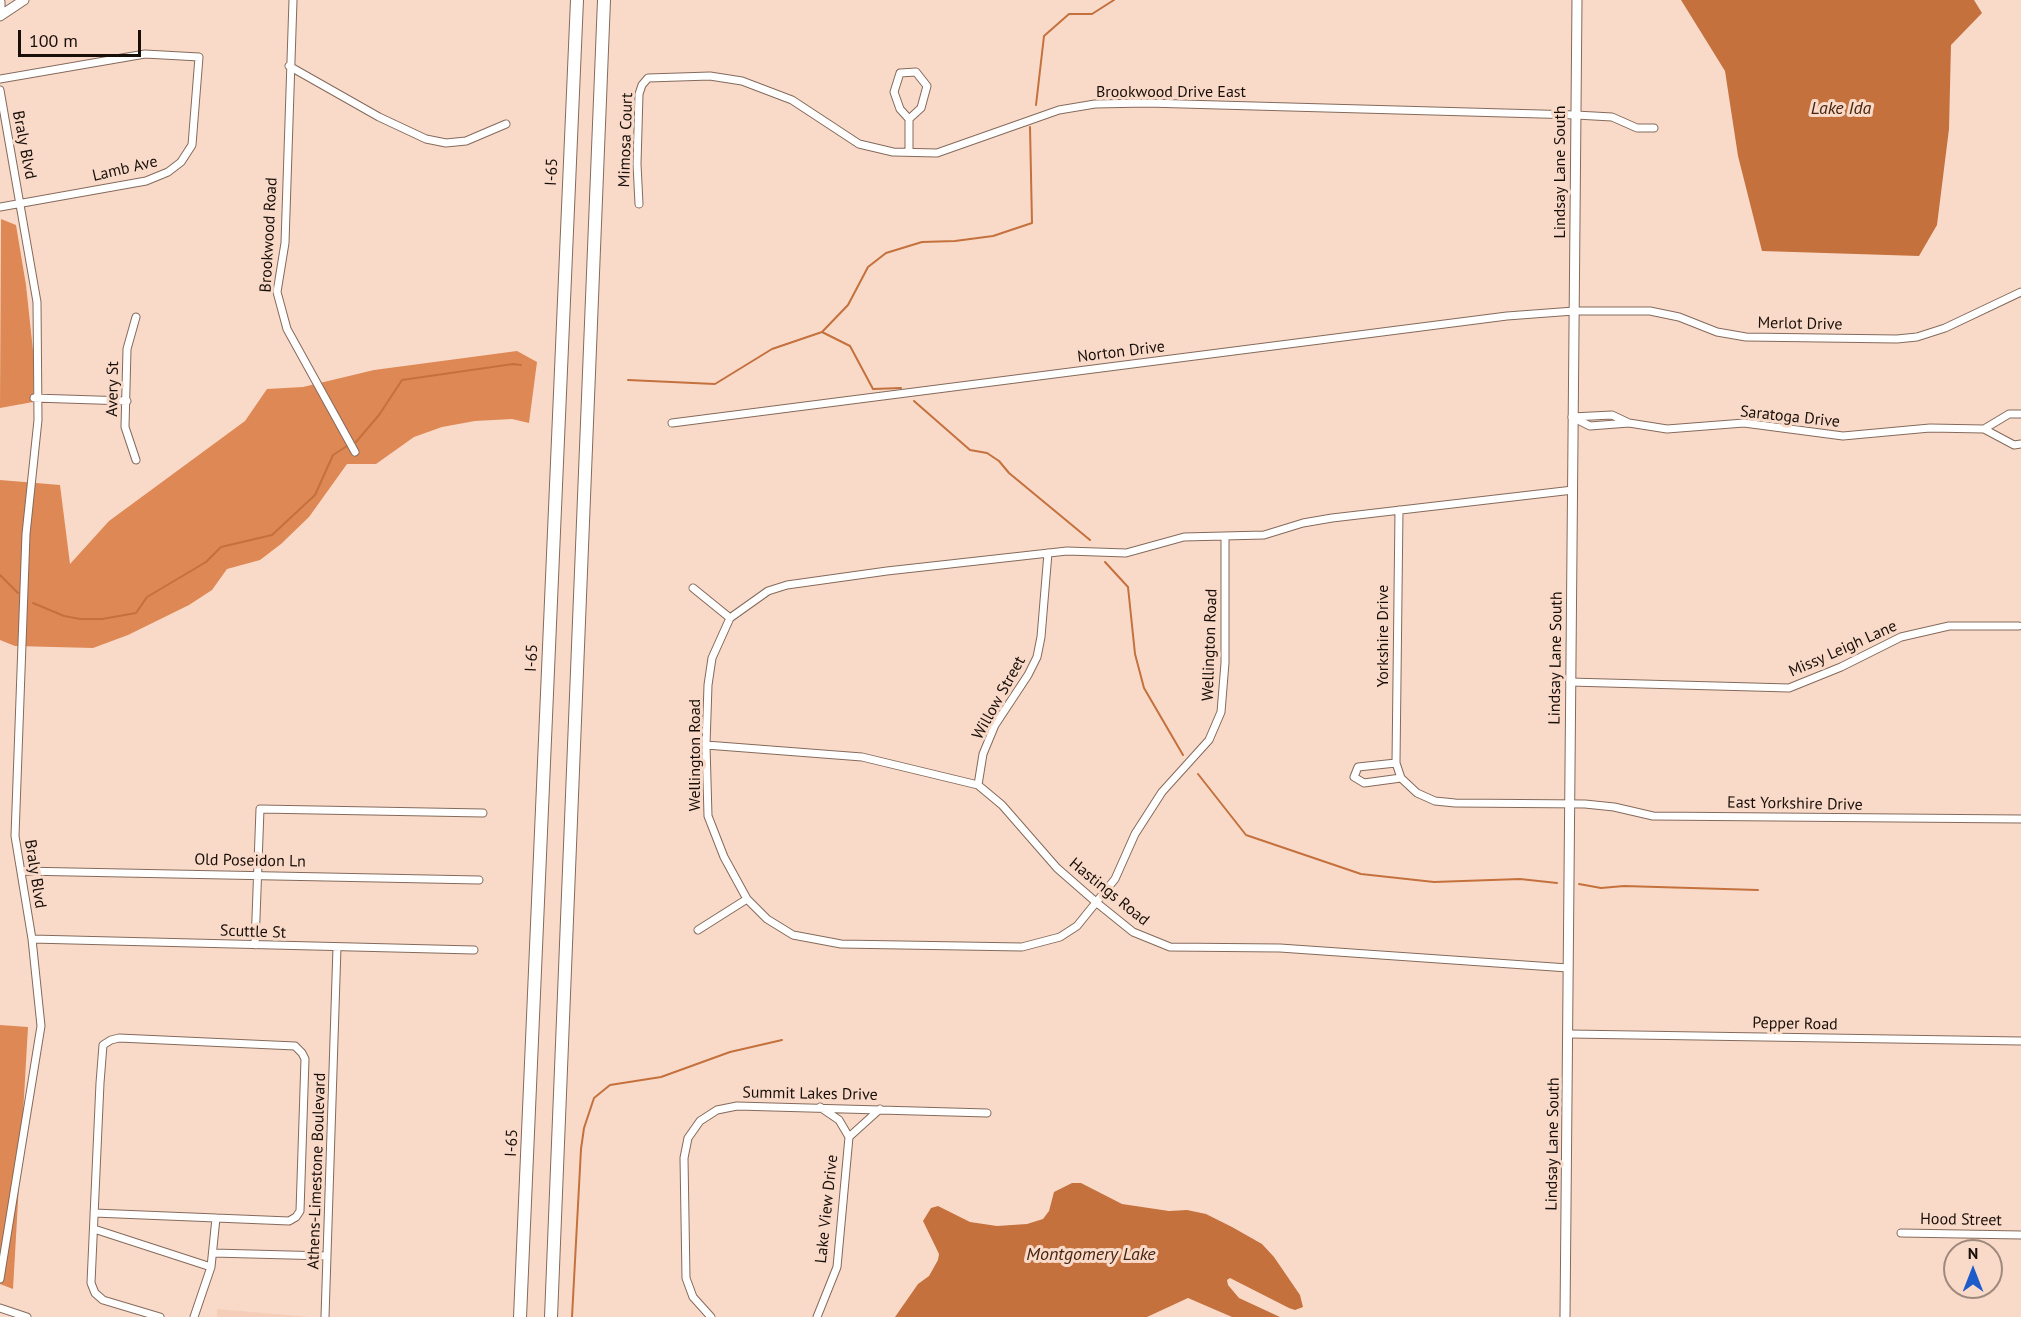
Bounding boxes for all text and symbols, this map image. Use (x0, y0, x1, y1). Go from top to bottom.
scale bar (21, 18, 144, 56)
text: 100 m (29, 29, 78, 52)
street label: Brookwood Drive East (1096, 82, 1246, 102)
street label: Mimosa Court (615, 92, 637, 188)
water label: Lake Ida (1811, 98, 1871, 120)
street label: Lindsay Lane South (1550, 105, 1570, 239)
street label: Braly Blvd (8, 109, 40, 181)
street label: Lamb Ave (91, 152, 159, 186)
street label: I-65 (542, 158, 562, 186)
street label: Brookwood Road (256, 177, 282, 293)
street label: Merlot Drive (1757, 314, 1843, 334)
street label: Norton Drive (1076, 337, 1166, 367)
street label: Avery St (103, 361, 123, 417)
street label: Saratoga Drive (1739, 402, 1841, 432)
street label: Yorkshire Drive (1373, 585, 1393, 687)
street label: Wellington Road (1198, 588, 1222, 702)
street label: Lindsay Lane South (1545, 591, 1567, 725)
street label: Missy Leigh Lane (1786, 617, 1900, 681)
street label: I-65 (522, 644, 542, 672)
street label: Willow Street (968, 653, 1030, 743)
street label: Wellington Road (685, 699, 705, 811)
street label: East Yorkshire Drive (1727, 793, 1863, 815)
street label: Braly Blvd (20, 838, 50, 910)
street label: Old Poseidon Ln (194, 850, 306, 872)
street label: Hastings Road (1065, 854, 1153, 930)
street label: Scuttle St (220, 921, 286, 943)
street label: Pepper Road (1752, 1014, 1838, 1034)
street label: Athens-Limestone Boulevard (304, 1072, 330, 1270)
street label: Lindsay Lane South (1542, 1077, 1564, 1211)
street label: Summit Lakes Drive (742, 1083, 878, 1105)
street label: I-65 (502, 1129, 522, 1157)
street label: Lake View Drive (812, 1154, 842, 1264)
street label: Hood Street (1920, 1210, 2002, 1230)
north arrow (1943, 1239, 2003, 1299)
text: N (1968, 1243, 1978, 1263)
water label: Montgomery Lake (1026, 1244, 1156, 1266)

